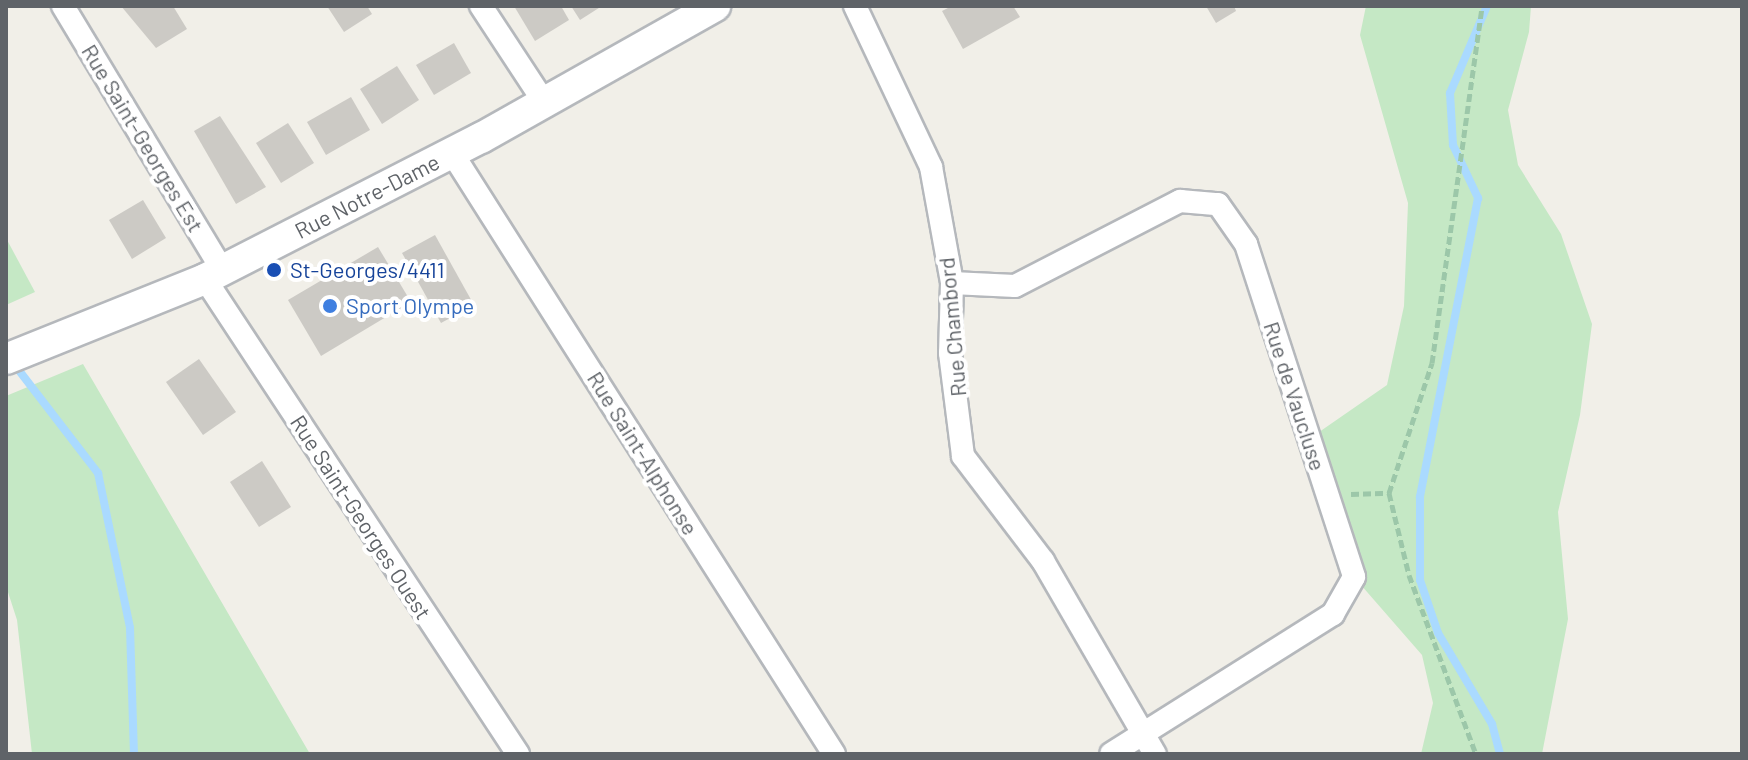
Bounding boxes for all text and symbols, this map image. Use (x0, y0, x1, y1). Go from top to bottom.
street label: Rue Saint-Georges Est (76, 39, 210, 237)
street label: Rue Notre-Dame (290, 148, 444, 244)
street label: Rue Chambord (933, 256, 971, 398)
place label: St-Georges/4411 (290, 257, 444, 283)
marker: St-Georges/4411 (265, 261, 283, 279)
place label: Sport Olympe (346, 293, 474, 319)
marker: Sport Olympe (321, 297, 339, 315)
street label: Rue de Vaucluse (1258, 318, 1332, 474)
street label: Rue Saint-Alphonse (582, 366, 704, 540)
street label: Rue Saint-Georges Ouest (285, 410, 437, 624)

